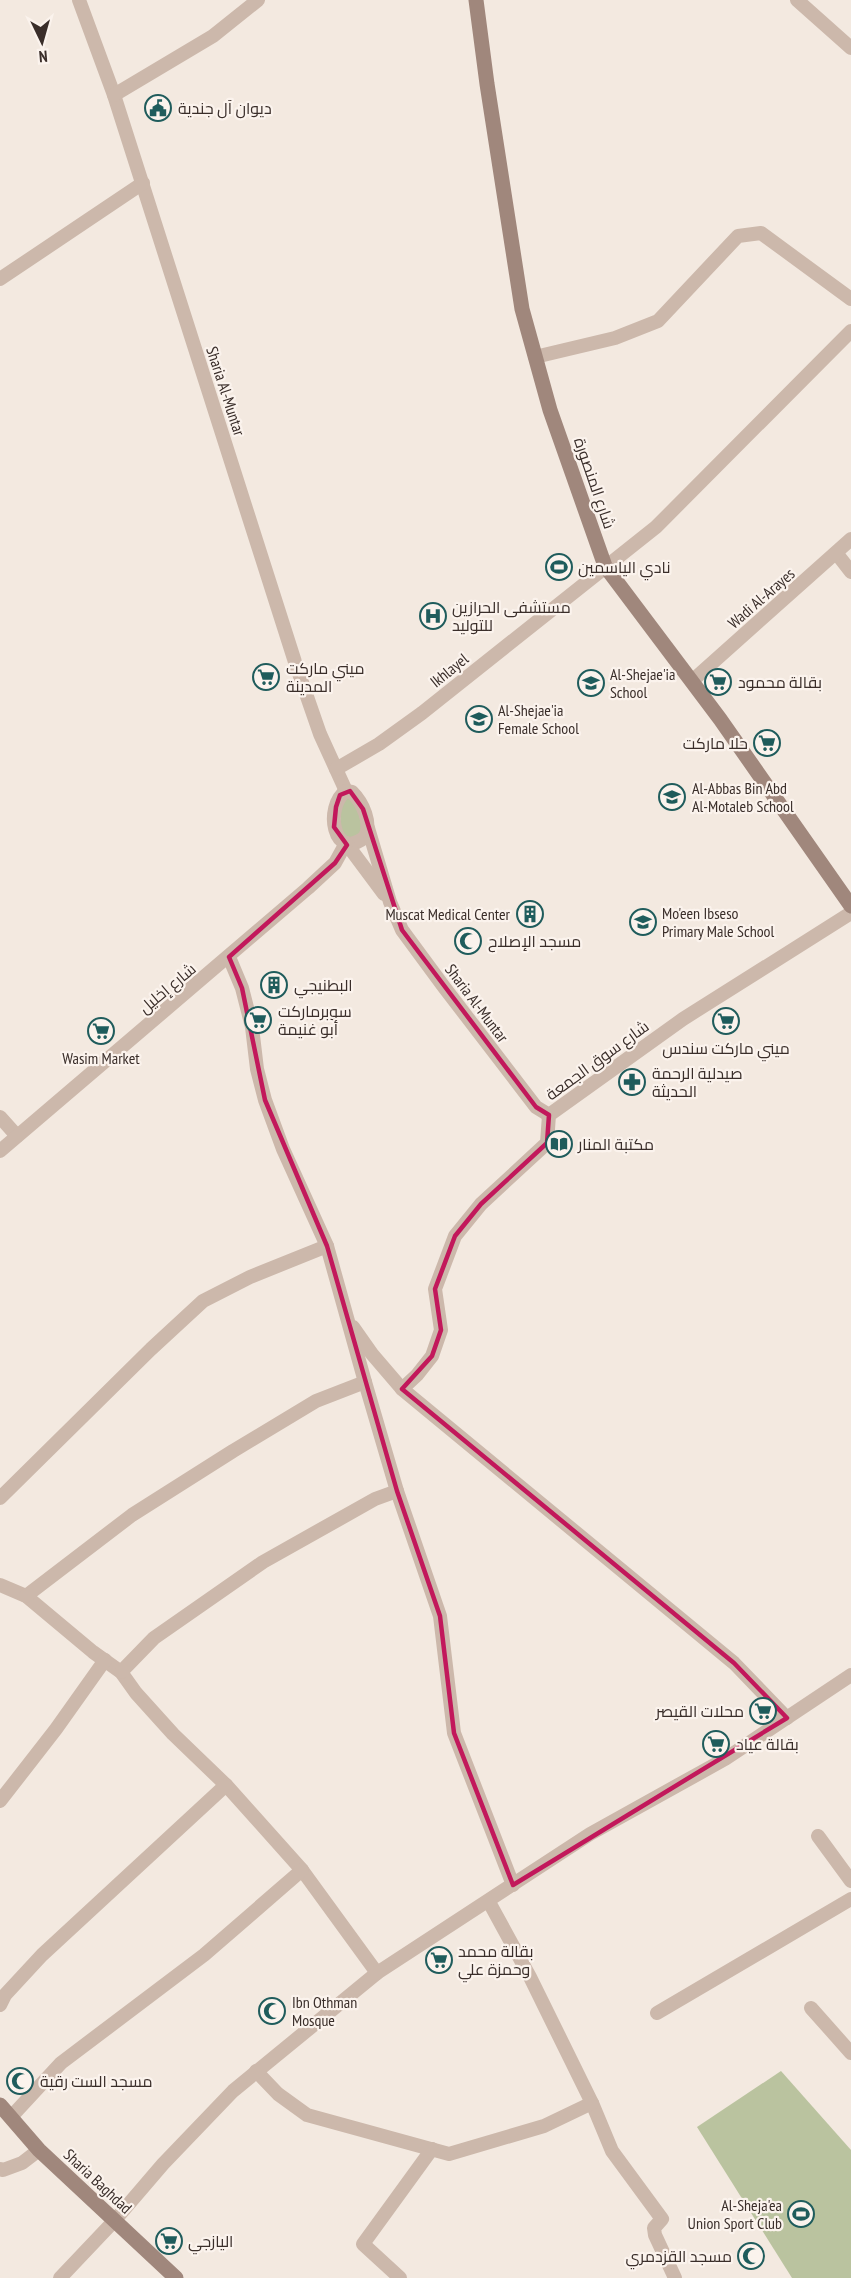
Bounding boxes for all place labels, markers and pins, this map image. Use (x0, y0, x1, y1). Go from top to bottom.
public building icon: ديوان آل جندية (143, 93, 173, 123)
place label: ديوان آل جندية (178, 98, 272, 119)
sports icon: نادي الياسمين (544, 552, 574, 582)
place label: نادي الياسمين (578, 557, 671, 581)
place label: مستشفى الحرازين للتوليد (452, 597, 571, 635)
hospital icon: مستشفى الحرازين للتوليد (418, 601, 448, 631)
place label: ميني ماركت المدينة (286, 658, 364, 696)
supermarket icon: ميني ماركت المدينة (251, 662, 281, 692)
place label: Al-Shejae'ia School (610, 664, 675, 702)
supermarket icon: بقالة محمود (703, 667, 733, 697)
school or university icon: Al-Shejae'ia School (576, 668, 606, 698)
place label: بقالة محمود (738, 672, 822, 692)
place label: Al-Shejae'ia Female School (498, 700, 579, 738)
school or university icon: Al-Shejae'ia Female School (464, 704, 494, 734)
supermarket icon: حلا ماركت (752, 728, 782, 758)
place label: حلا ماركت (683, 733, 748, 753)
place label: Al-Abbas Bin Abd Al-Motaleb School (692, 778, 794, 816)
school or university icon: Al-Abbas Bin Abd Al-Motaleb School (657, 782, 687, 812)
building icon: Muscat Medical Center (515, 899, 545, 929)
place label: Mo'een Ibseso Primary Male School (662, 903, 775, 941)
place label: Muscat Medical Center (385, 904, 511, 924)
school or university icon: Mo'een Ibseso Primary Male School (628, 907, 658, 937)
mosque icon: مسجد الإصلاح (453, 926, 483, 956)
place label: مسجد الإصلاح (488, 931, 581, 953)
building icon: البطنيجي (259, 970, 289, 1000)
place label: البطنيجي (294, 975, 353, 999)
place label: سوبرماركت أبو غنيمة (278, 1001, 352, 1039)
supermarket icon: سوبرماركت أبو غنيمة (243, 1005, 273, 1035)
supermarket icon: ميني ماركت سندس (711, 1006, 741, 1036)
supermarket icon: Wasim Market (86, 1016, 116, 1046)
place label: ميني ماركت سندس (662, 1038, 790, 1062)
place label: Wasim Market (62, 1048, 140, 1068)
place label: صيدلية الرحمة الحديثة (652, 1063, 743, 1101)
pharmacy icon: صيدلية الرحمة الحديثة (617, 1067, 647, 1097)
library icon: مكتبة المنار (544, 1129, 574, 1159)
place label: مكتبة المنار (577, 1134, 654, 1154)
supermarket icon: محلات القيصر (748, 1696, 778, 1726)
place label: محلات القيصر (655, 1701, 744, 1721)
supermarket icon: بقالة عياد (701, 1729, 731, 1759)
place label: بقالة عياد (736, 1734, 799, 1754)
place label: بقالة محمد وحمزة علي (458, 1941, 534, 1983)
supermarket icon: بقالة محمد وحمزة علي (424, 1945, 454, 1975)
place label: Ibn Othman Mosque (292, 1992, 357, 2030)
mosque icon: Ibn Othman Mosque (257, 1996, 287, 2026)
mosque icon: مسجد الست رقية (5, 2066, 35, 2096)
place label: مسجد الست رقية (40, 2071, 152, 2091)
place label: Al-Sheja'ea Union Sport Club (688, 2195, 782, 2233)
sports icon: Al-Sheja'ea Union Sport Club (786, 2199, 816, 2229)
supermarket icon: اليازجي (154, 2226, 184, 2256)
place label: اليازجي (188, 2231, 233, 2255)
mosque icon: مسجد القزدمري (736, 2241, 766, 2271)
place label: مسجد القزدمري (626, 2246, 732, 2270)

